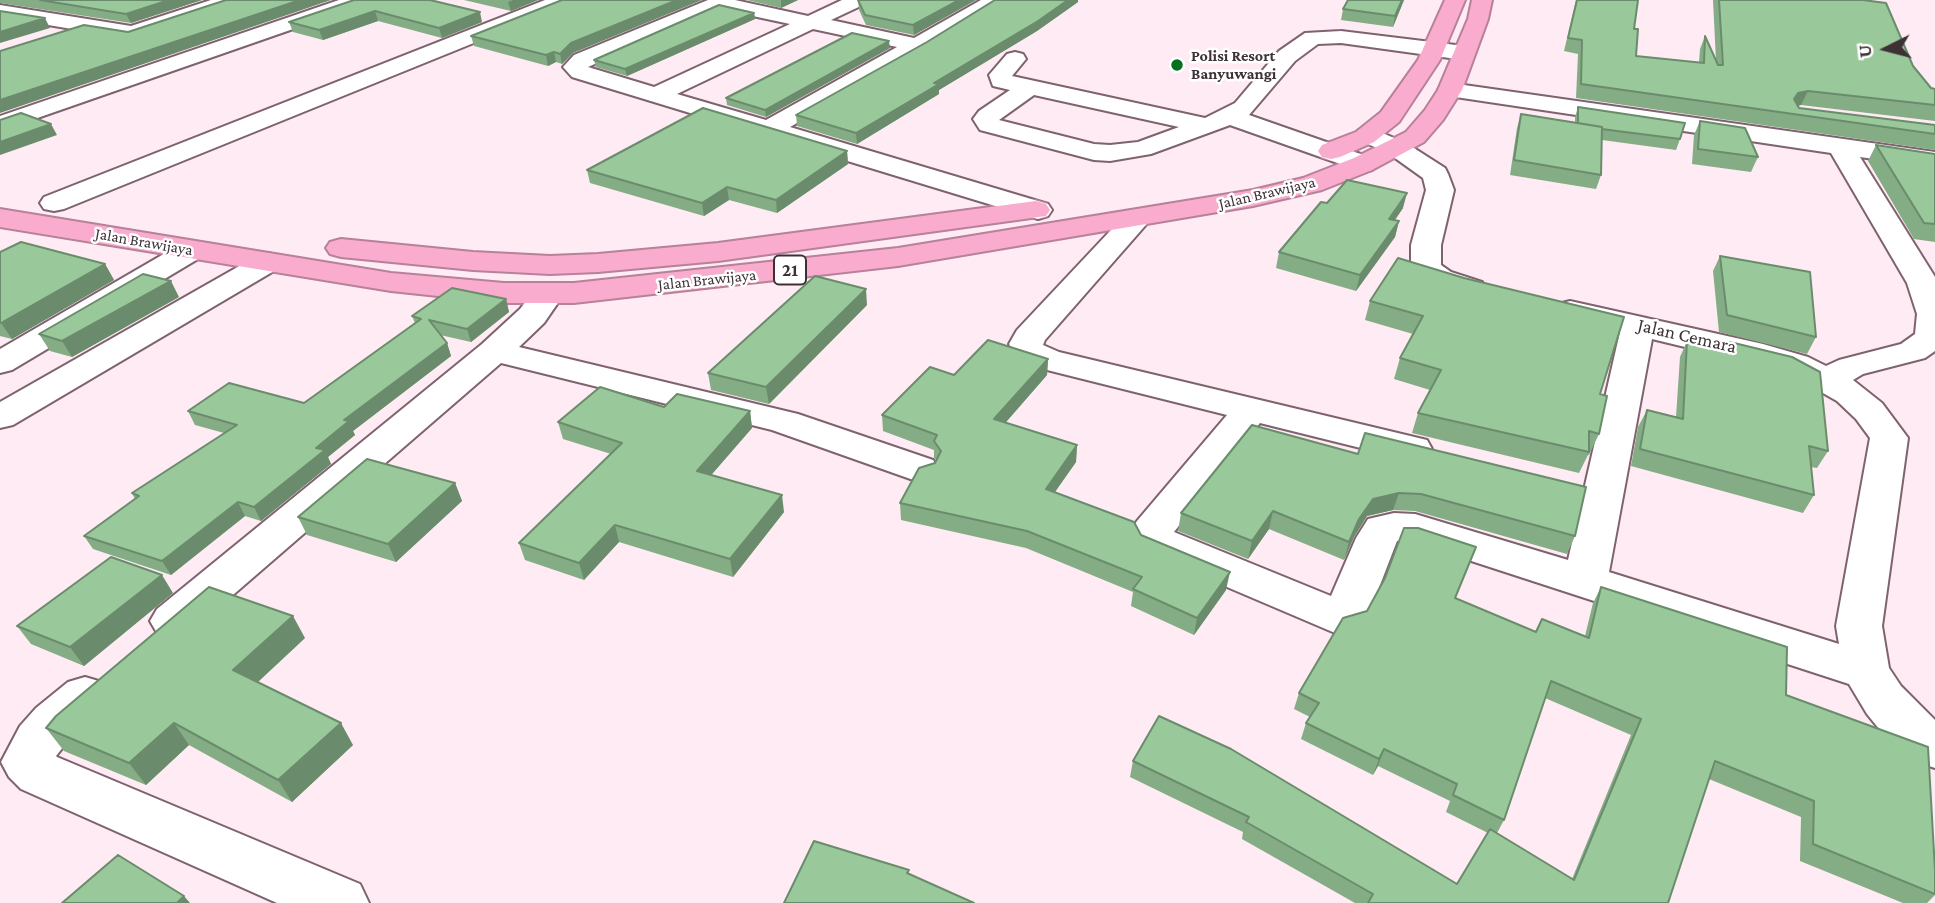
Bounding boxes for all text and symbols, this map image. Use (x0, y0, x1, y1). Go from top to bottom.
north arrow (1851, 14, 1921, 84)
text: U (1853, 44, 1876, 59)
place label: Polisi Resort Banyuwangi (1191, 46, 1277, 84)
marker: Polisi Resort Banyuwangi (1169, 57, 1185, 73)
street label: Jalan Brawijaya (1217, 173, 1317, 213)
street label: Jalan Brawijaya (94, 224, 194, 260)
road number: 21 (774, 256, 806, 284)
street label: Jalan Brawijaya (657, 265, 757, 295)
street label: Jalan Cemara (1635, 314, 1739, 358)

